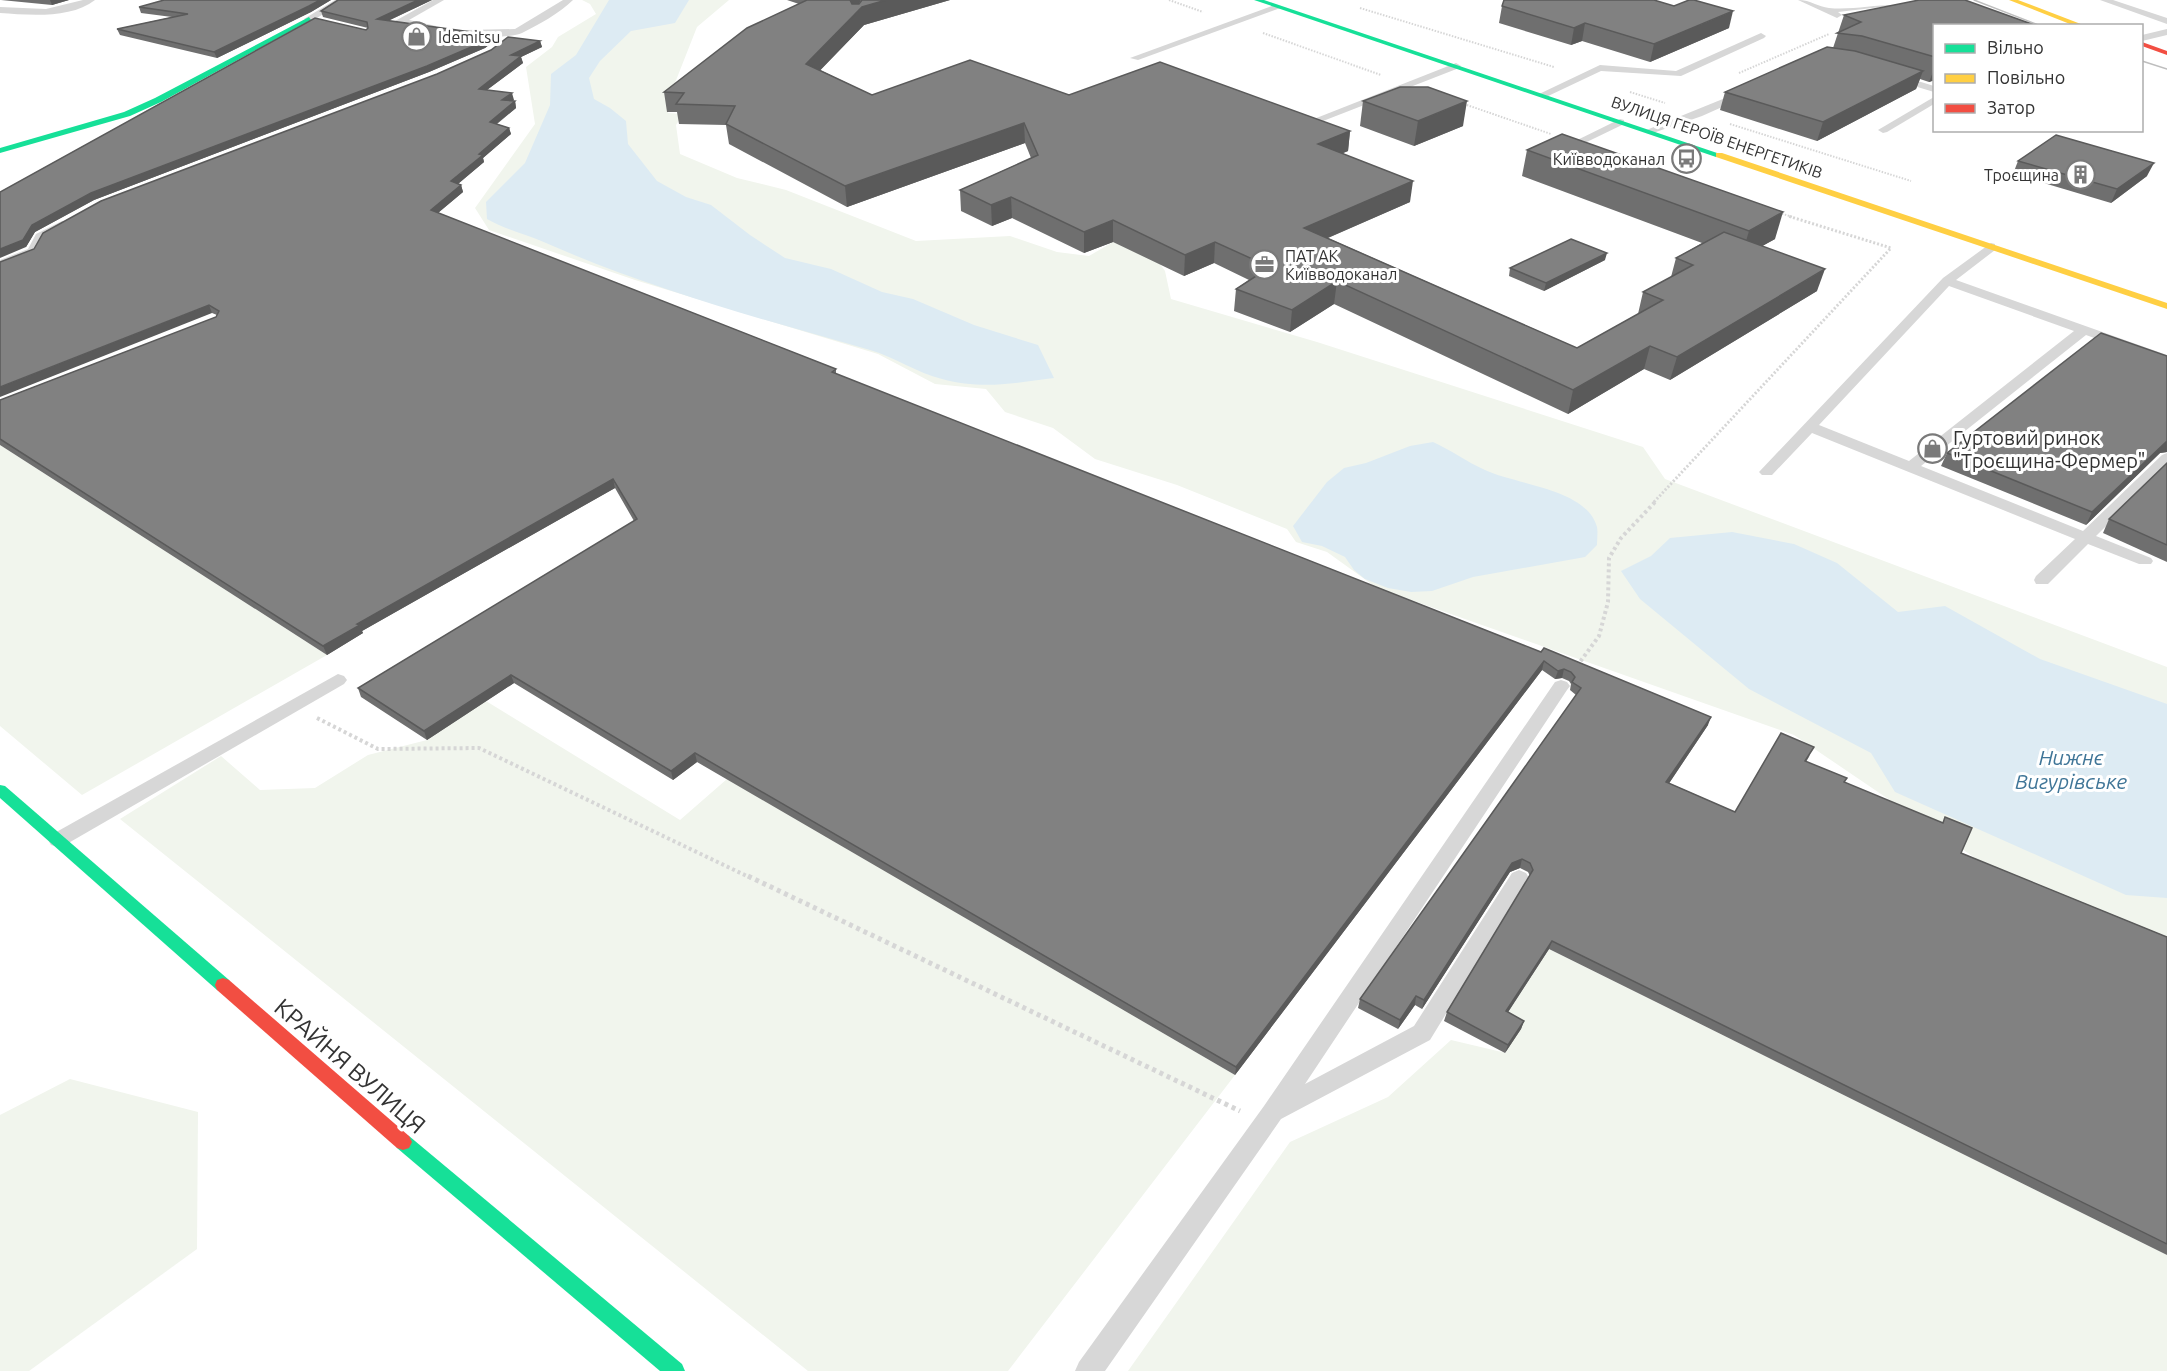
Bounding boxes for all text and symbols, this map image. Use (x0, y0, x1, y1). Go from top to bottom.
shop icon: Idemitsu (401, 21, 433, 53)
legend (1933, 24, 2143, 132)
place label: Idemitsu (438, 28, 500, 46)
text: Вільно (1987, 37, 2044, 57)
text: Повільно (1987, 67, 2065, 87)
street label: ВУЛИЦЯ ГЕРОЇВ ЕНЕРГЕТИКІВ (1609, 92, 1825, 182)
text: Затор (1987, 97, 2035, 117)
bus stop icon: Київводоканал (1670, 143, 1702, 175)
place label: Київводоканал (1553, 150, 1665, 168)
building icon: Троєщина (2064, 159, 2096, 191)
place label: Троєщина (1984, 166, 2059, 184)
place label: ПАТ АК Київводоканал (1285, 247, 1397, 283)
office icon: ПАТ АК Київводоканал (1248, 249, 1280, 281)
place label: Гуртовий ринок "Троєщина-Фермер" (1953, 426, 2146, 472)
shop icon: Гуртовий ринок "Троєщина-Фермер" (1916, 433, 1948, 465)
water label: Нижнє Вигурівське (2015, 745, 2128, 793)
street label: КРАЙНЯ ВУЛИЦЯ (269, 992, 432, 1139)

